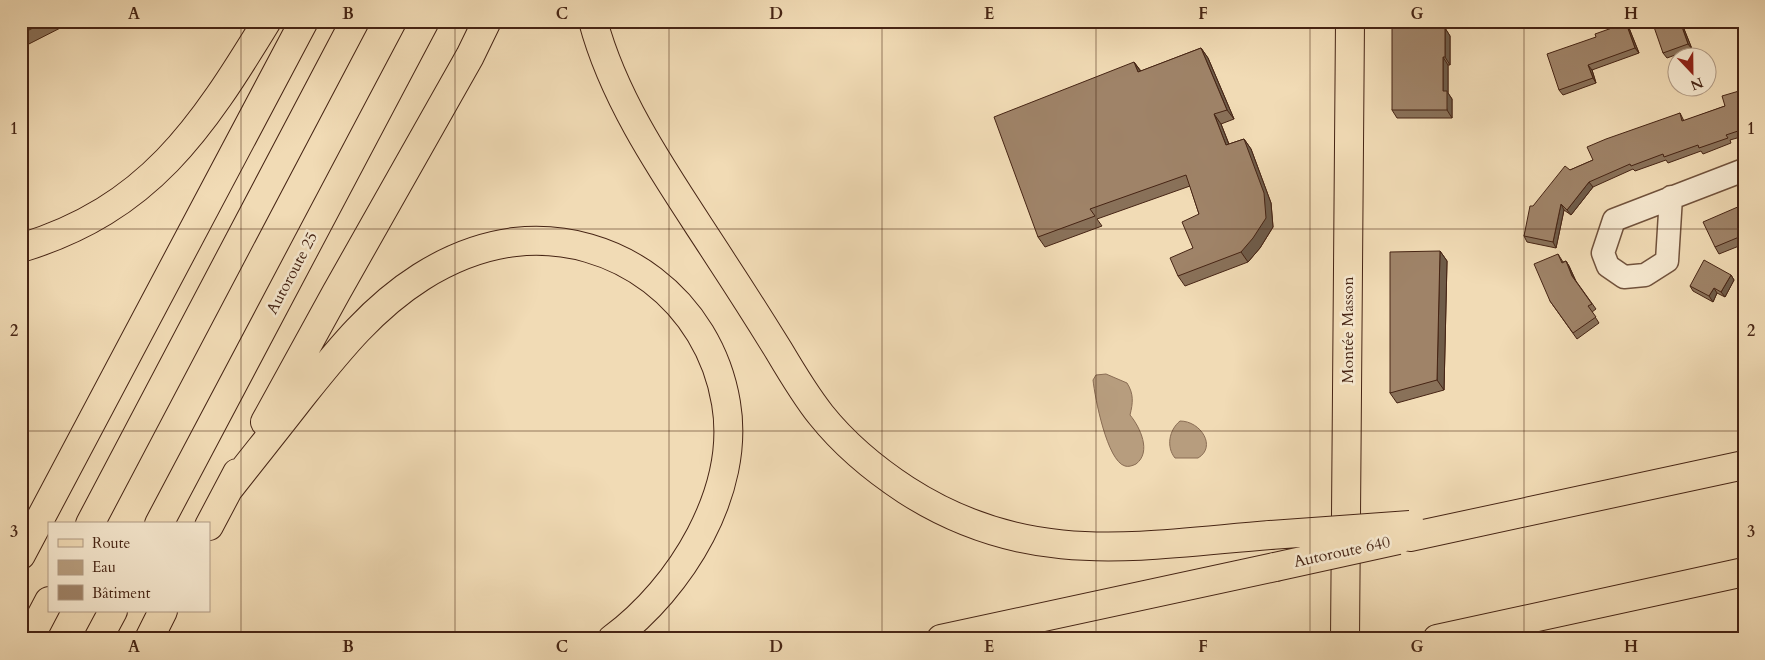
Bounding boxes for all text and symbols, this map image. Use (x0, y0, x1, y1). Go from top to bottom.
text: A (128, 3, 140, 25)
text: B (342, 3, 354, 25)
text: C (556, 3, 568, 25)
text: D (769, 3, 783, 25)
text: E (984, 3, 994, 25)
text: F (1198, 3, 1208, 25)
text: G (1410, 3, 1424, 25)
text: H (1624, 3, 1638, 25)
north arrow (1668, 48, 1718, 98)
text: N (1687, 73, 1706, 95)
text: 1 (10, 118, 18, 140)
text: 1 (1747, 118, 1755, 140)
street label: Autoroute 25 (261, 228, 323, 318)
street label: Montée Masson (1337, 276, 1359, 384)
text: 2 (10, 320, 18, 342)
text: 2 (1747, 320, 1755, 342)
text: 3 (10, 521, 18, 543)
text: 3 (1747, 521, 1755, 543)
legend (48, 522, 210, 612)
street label: Autoroute 640 (1292, 531, 1392, 573)
text: Route (92, 533, 130, 553)
text: Eau (92, 557, 116, 577)
text: Bâtiment (92, 583, 151, 603)
text: A (128, 636, 140, 658)
text: B (342, 636, 354, 658)
text: C (556, 636, 568, 658)
text: D (769, 636, 783, 658)
text: E (984, 636, 994, 658)
text: F (1198, 636, 1208, 658)
text: G (1410, 636, 1424, 658)
text: H (1624, 636, 1638, 658)

